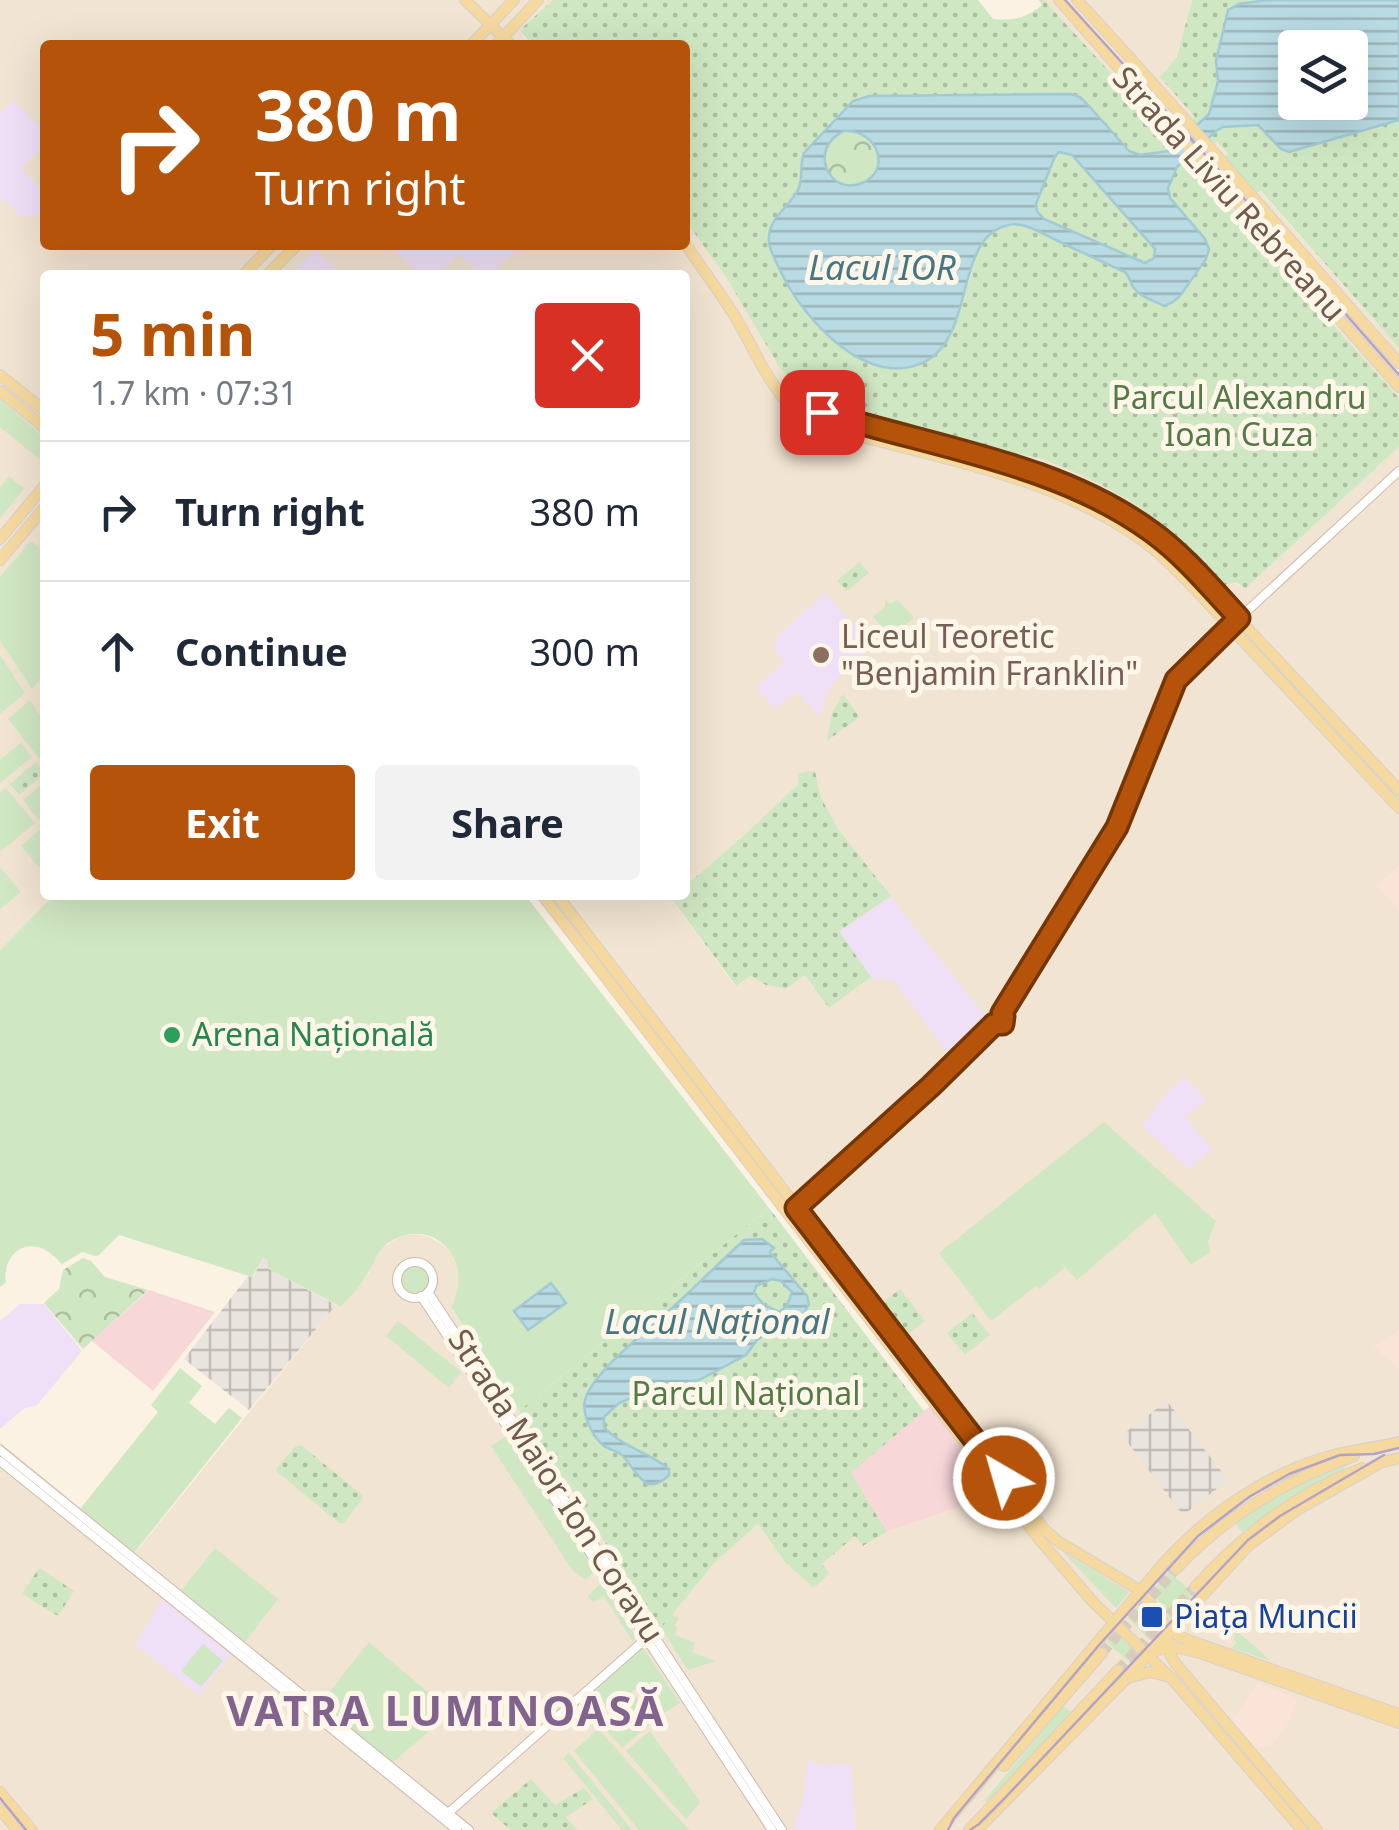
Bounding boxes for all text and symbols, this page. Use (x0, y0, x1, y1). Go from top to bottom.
map controls (1278, 30, 1368, 120)
button: layers (1278, 30, 1368, 120)
street label: Strada Liviu Rebreanu (1104, 56, 1356, 330)
text: 380 m (255, 66, 462, 162)
icon: right (90, 80, 220, 210)
text: Turn right (255, 157, 466, 218)
water label: Lacul IOR (808, 243, 956, 290)
text: 5 min (90, 292, 255, 374)
button: close (535, 303, 640, 408)
pin (780, 370, 865, 455)
text: 1.7 km · 07:31 (90, 371, 298, 414)
park label: Parcul Alexandru Ioan Cuza (1111, 375, 1367, 455)
icon: arrive (795, 385, 850, 440)
icon: right (90, 484, 145, 539)
text: Turn right (175, 485, 365, 537)
text: 380 m (529, 485, 640, 537)
place label: Liceul Teoretic "Benjamin Franklin" (841, 614, 1138, 694)
icon: ahead (90, 624, 145, 679)
text: Continue (175, 625, 348, 677)
text: 300 m (529, 625, 640, 677)
marker: Liceul Teoretic "Benjamin Franklin" (810, 644, 832, 666)
button: Exit (90, 765, 355, 880)
button: Share (375, 765, 640, 880)
place label: Arena Națională (192, 1012, 435, 1055)
marker: Arena Națională (161, 1024, 183, 1046)
water label: Lacul Național (604, 1297, 830, 1344)
street label: Strada Maior Ion Coravu (440, 1320, 675, 1650)
park label: Parcul Național (631, 1371, 861, 1414)
position arrow (952, 1426, 1056, 1530)
place label: Piața Muncii (1174, 1594, 1358, 1637)
marker: Piața Muncii (1139, 1604, 1165, 1630)
district label: VATRA LUMINOASĂ (226, 1681, 666, 1738)

